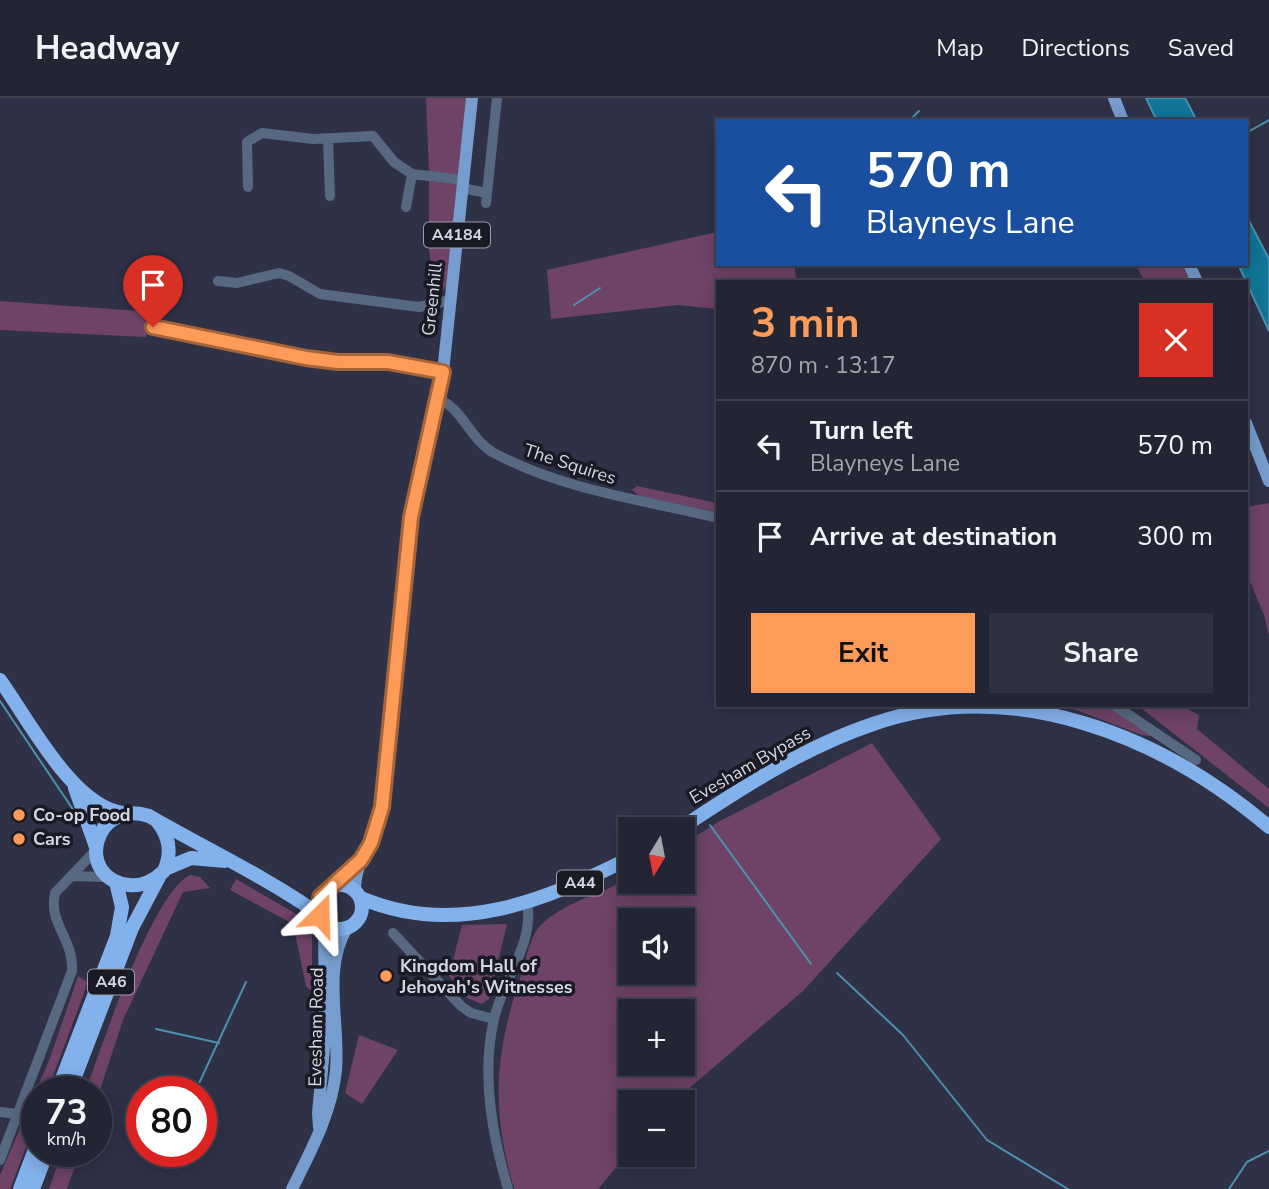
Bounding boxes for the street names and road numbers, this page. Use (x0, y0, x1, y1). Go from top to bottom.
road number: A4184 (424, 223, 490, 248)
street label: Greenhill (416, 260, 448, 337)
street label: The Squires (521, 438, 619, 490)
street label: Evesham Bypass (685, 721, 815, 809)
road number: A44 (557, 870, 603, 896)
street label: Evesham Road (303, 967, 329, 1087)
road number: A46 (88, 970, 134, 995)

